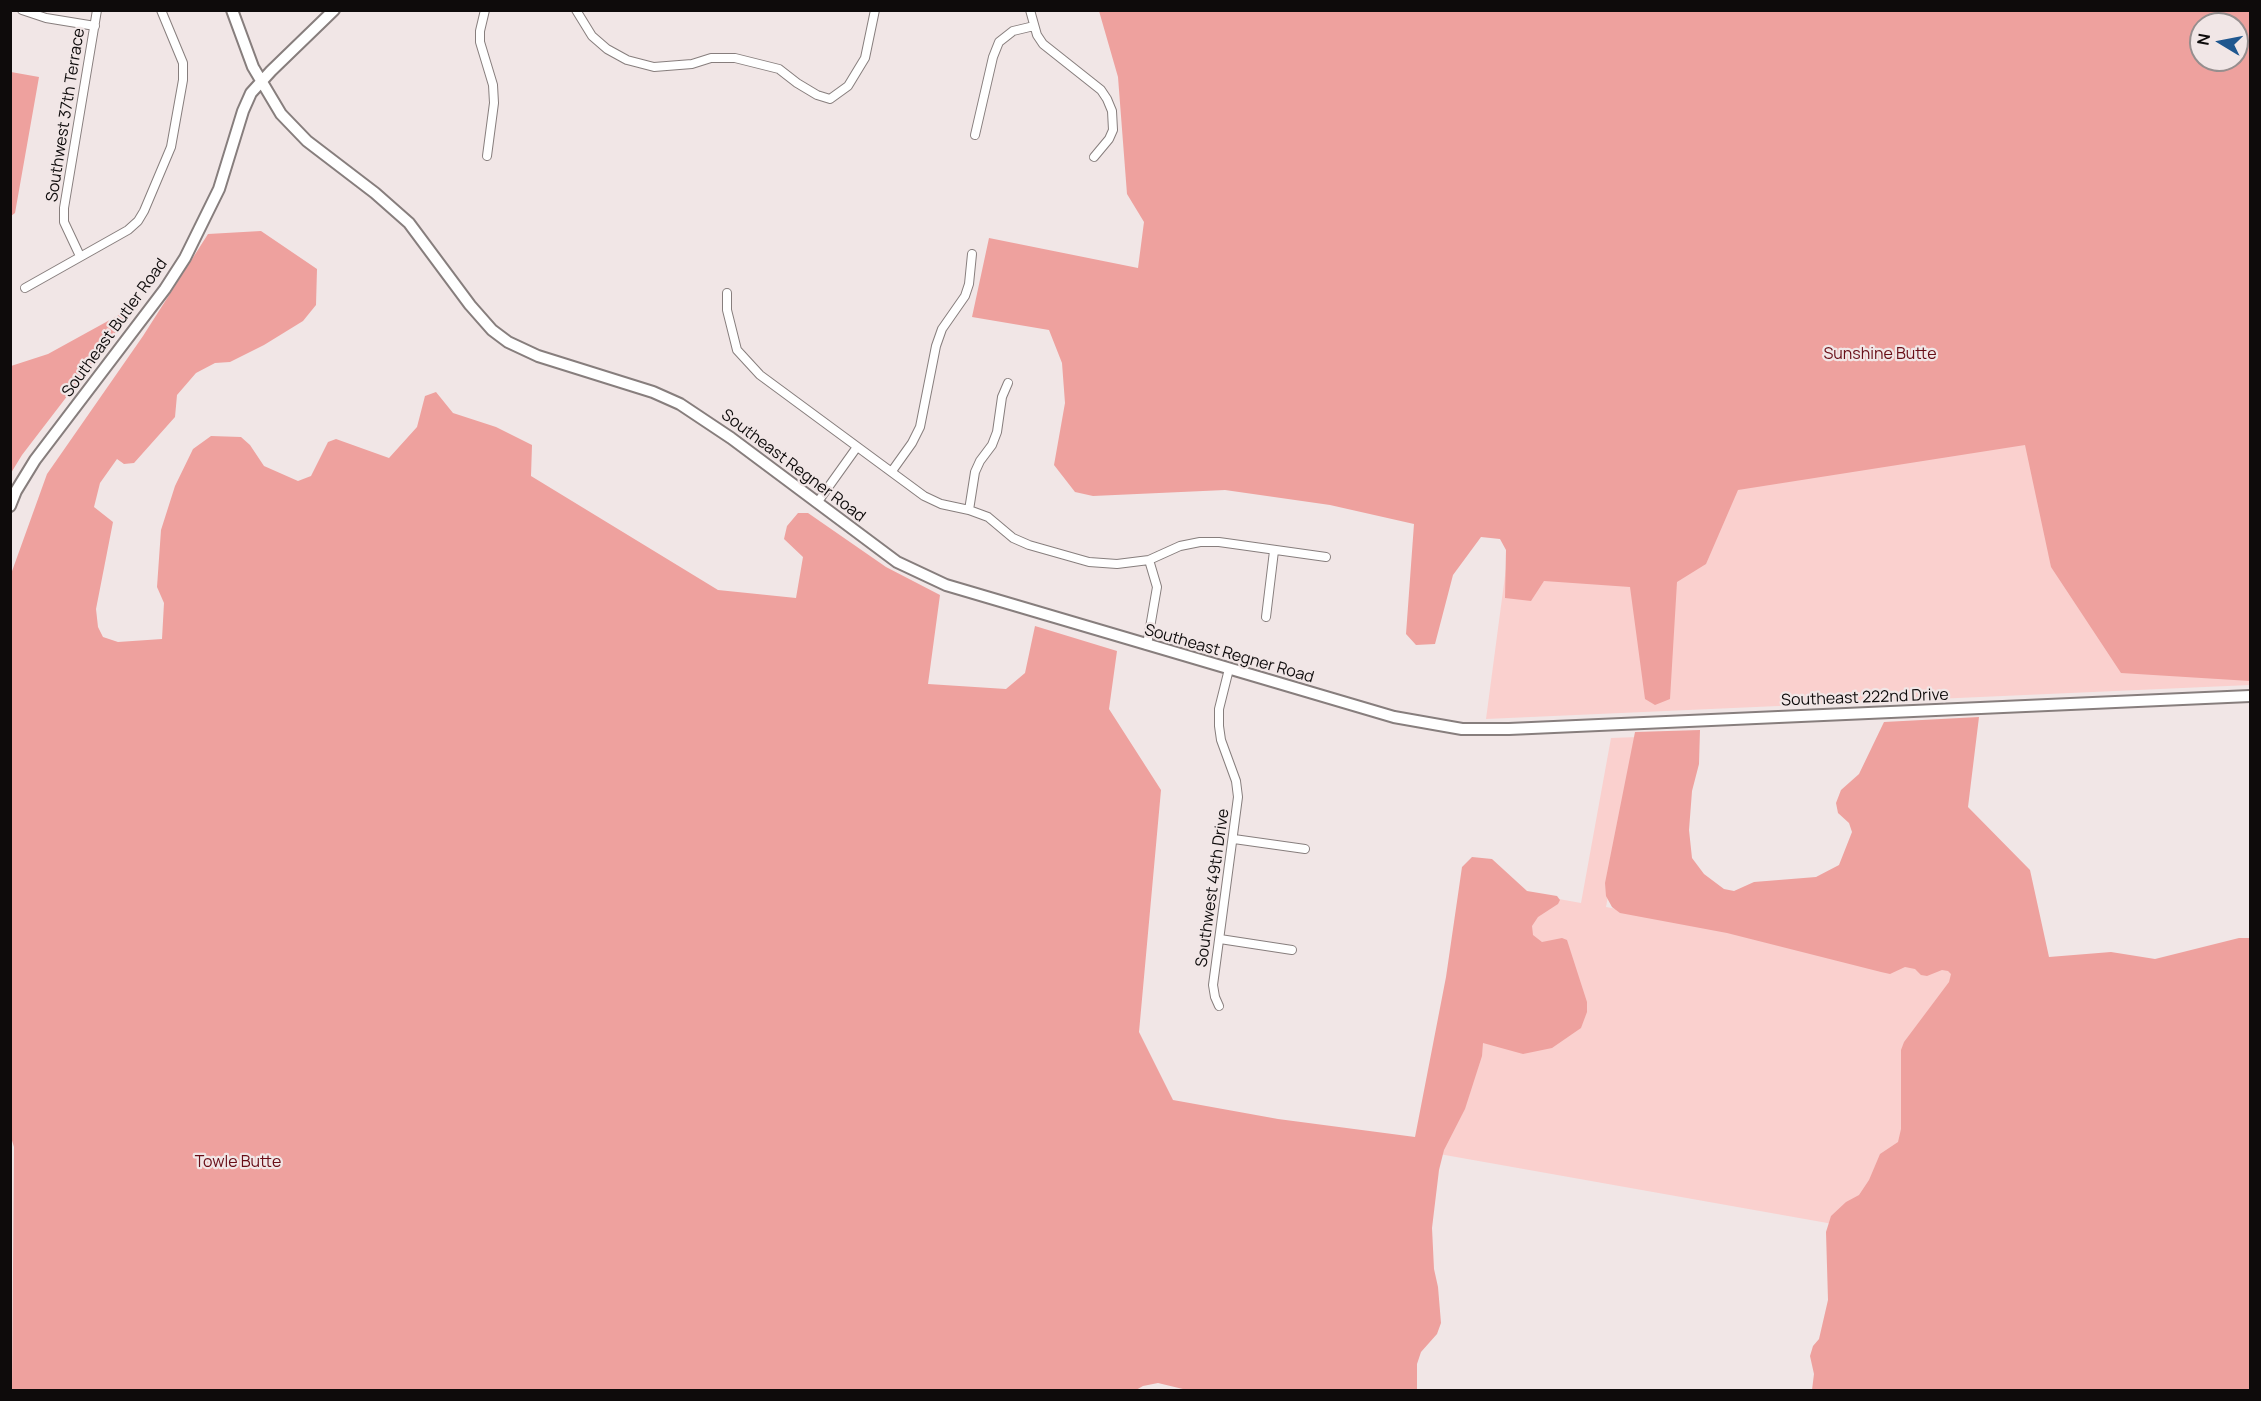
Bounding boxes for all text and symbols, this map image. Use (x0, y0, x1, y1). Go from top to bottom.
north arrow (2189, 12, 2249, 72)
street label: Southwest 37th Terrace (43, 27, 89, 203)
text: N (2191, 32, 2215, 47)
street label: Southeast Butler Road (58, 255, 172, 401)
park label: Sunshine Butte (1823, 345, 1937, 365)
street label: Southeast Regner Road (717, 406, 869, 526)
street label: Southeast Regner Road (1142, 621, 1316, 687)
street label: Southeast 222nd Drive (1781, 685, 1949, 711)
street label: Southwest 49th Drive (1192, 808, 1234, 968)
park label: Towle Butte (195, 1153, 281, 1173)

